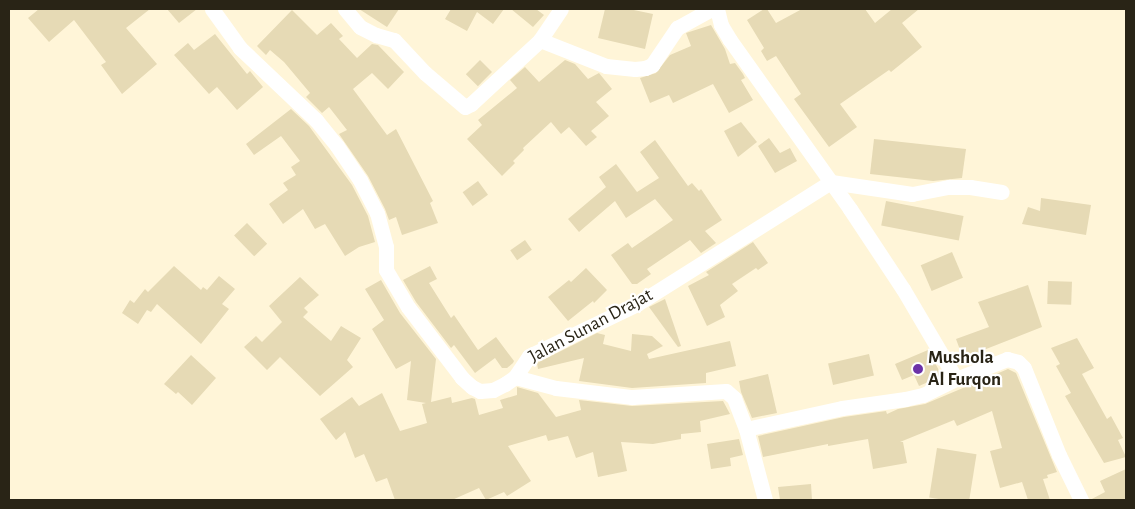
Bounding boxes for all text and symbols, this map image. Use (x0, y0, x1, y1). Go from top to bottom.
street label: Jalan Sunan Drajat (525, 284, 657, 368)
place label: Mushola Al Furqon (928, 347, 1001, 391)
marker: Mushola Al Furqon (912, 363, 924, 375)

